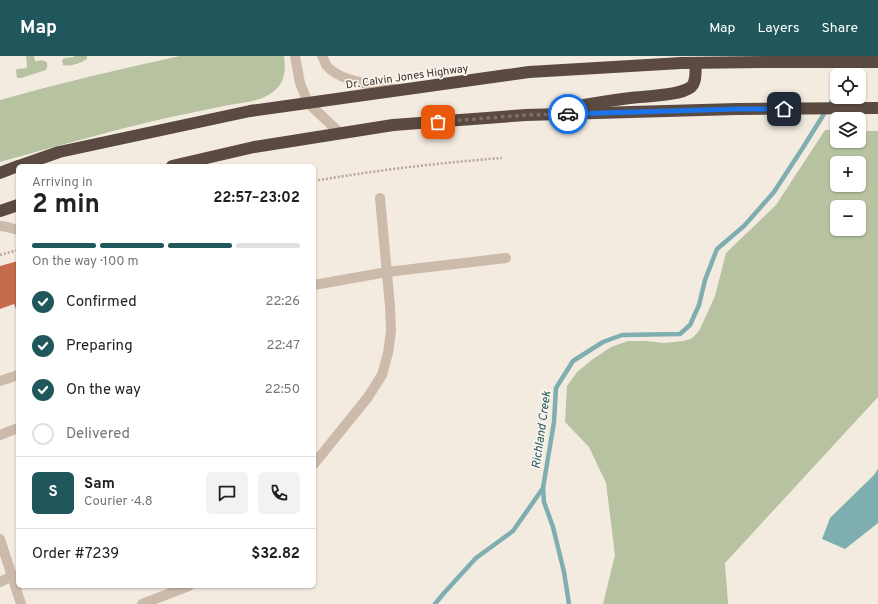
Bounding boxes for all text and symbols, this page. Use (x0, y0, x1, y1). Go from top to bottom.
text: Map (20, 16, 57, 40)
text: Map (709, 20, 735, 37)
text: Layers (757, 20, 799, 37)
text: Share (821, 20, 858, 37)
street label: Dr. Calvin Jones Highway (345, 61, 470, 93)
map controls (830, 68, 866, 236)
button: locate (830, 68, 866, 104)
pin (767, 92, 801, 126)
courier (548, 94, 588, 134)
icon: home (773, 98, 795, 120)
icon: car (557, 103, 579, 125)
pin (421, 105, 455, 139)
icon: bag (427, 111, 449, 133)
button: layers (830, 112, 866, 148)
button: + (830, 156, 866, 192)
text: Arriving in (32, 175, 93, 191)
text: 2 min (32, 189, 100, 222)
text: 22:57–23:02 (213, 189, 300, 208)
button: − (830, 200, 866, 236)
text: On the way · 100 m (32, 254, 139, 270)
icon: check (32, 291, 54, 313)
text: Confirmed (66, 293, 137, 312)
text: 22:26 (265, 294, 300, 310)
icon: check (32, 335, 54, 357)
text: Preparing (66, 337, 133, 356)
text: 22:47 (266, 338, 300, 354)
icon: check (32, 379, 54, 401)
text: On the way (66, 381, 141, 400)
text: 22:50 (265, 382, 300, 398)
water label: Richland Creek (529, 389, 555, 470)
text: Delivered (66, 425, 130, 444)
button: chat (206, 472, 248, 514)
button: phone (258, 472, 300, 514)
text: Sam (84, 475, 115, 494)
text: S (48, 483, 58, 502)
text: Courier · 4.8 (84, 494, 153, 510)
text: Order #7239 (32, 545, 119, 564)
text: $32.82 (251, 545, 300, 564)

